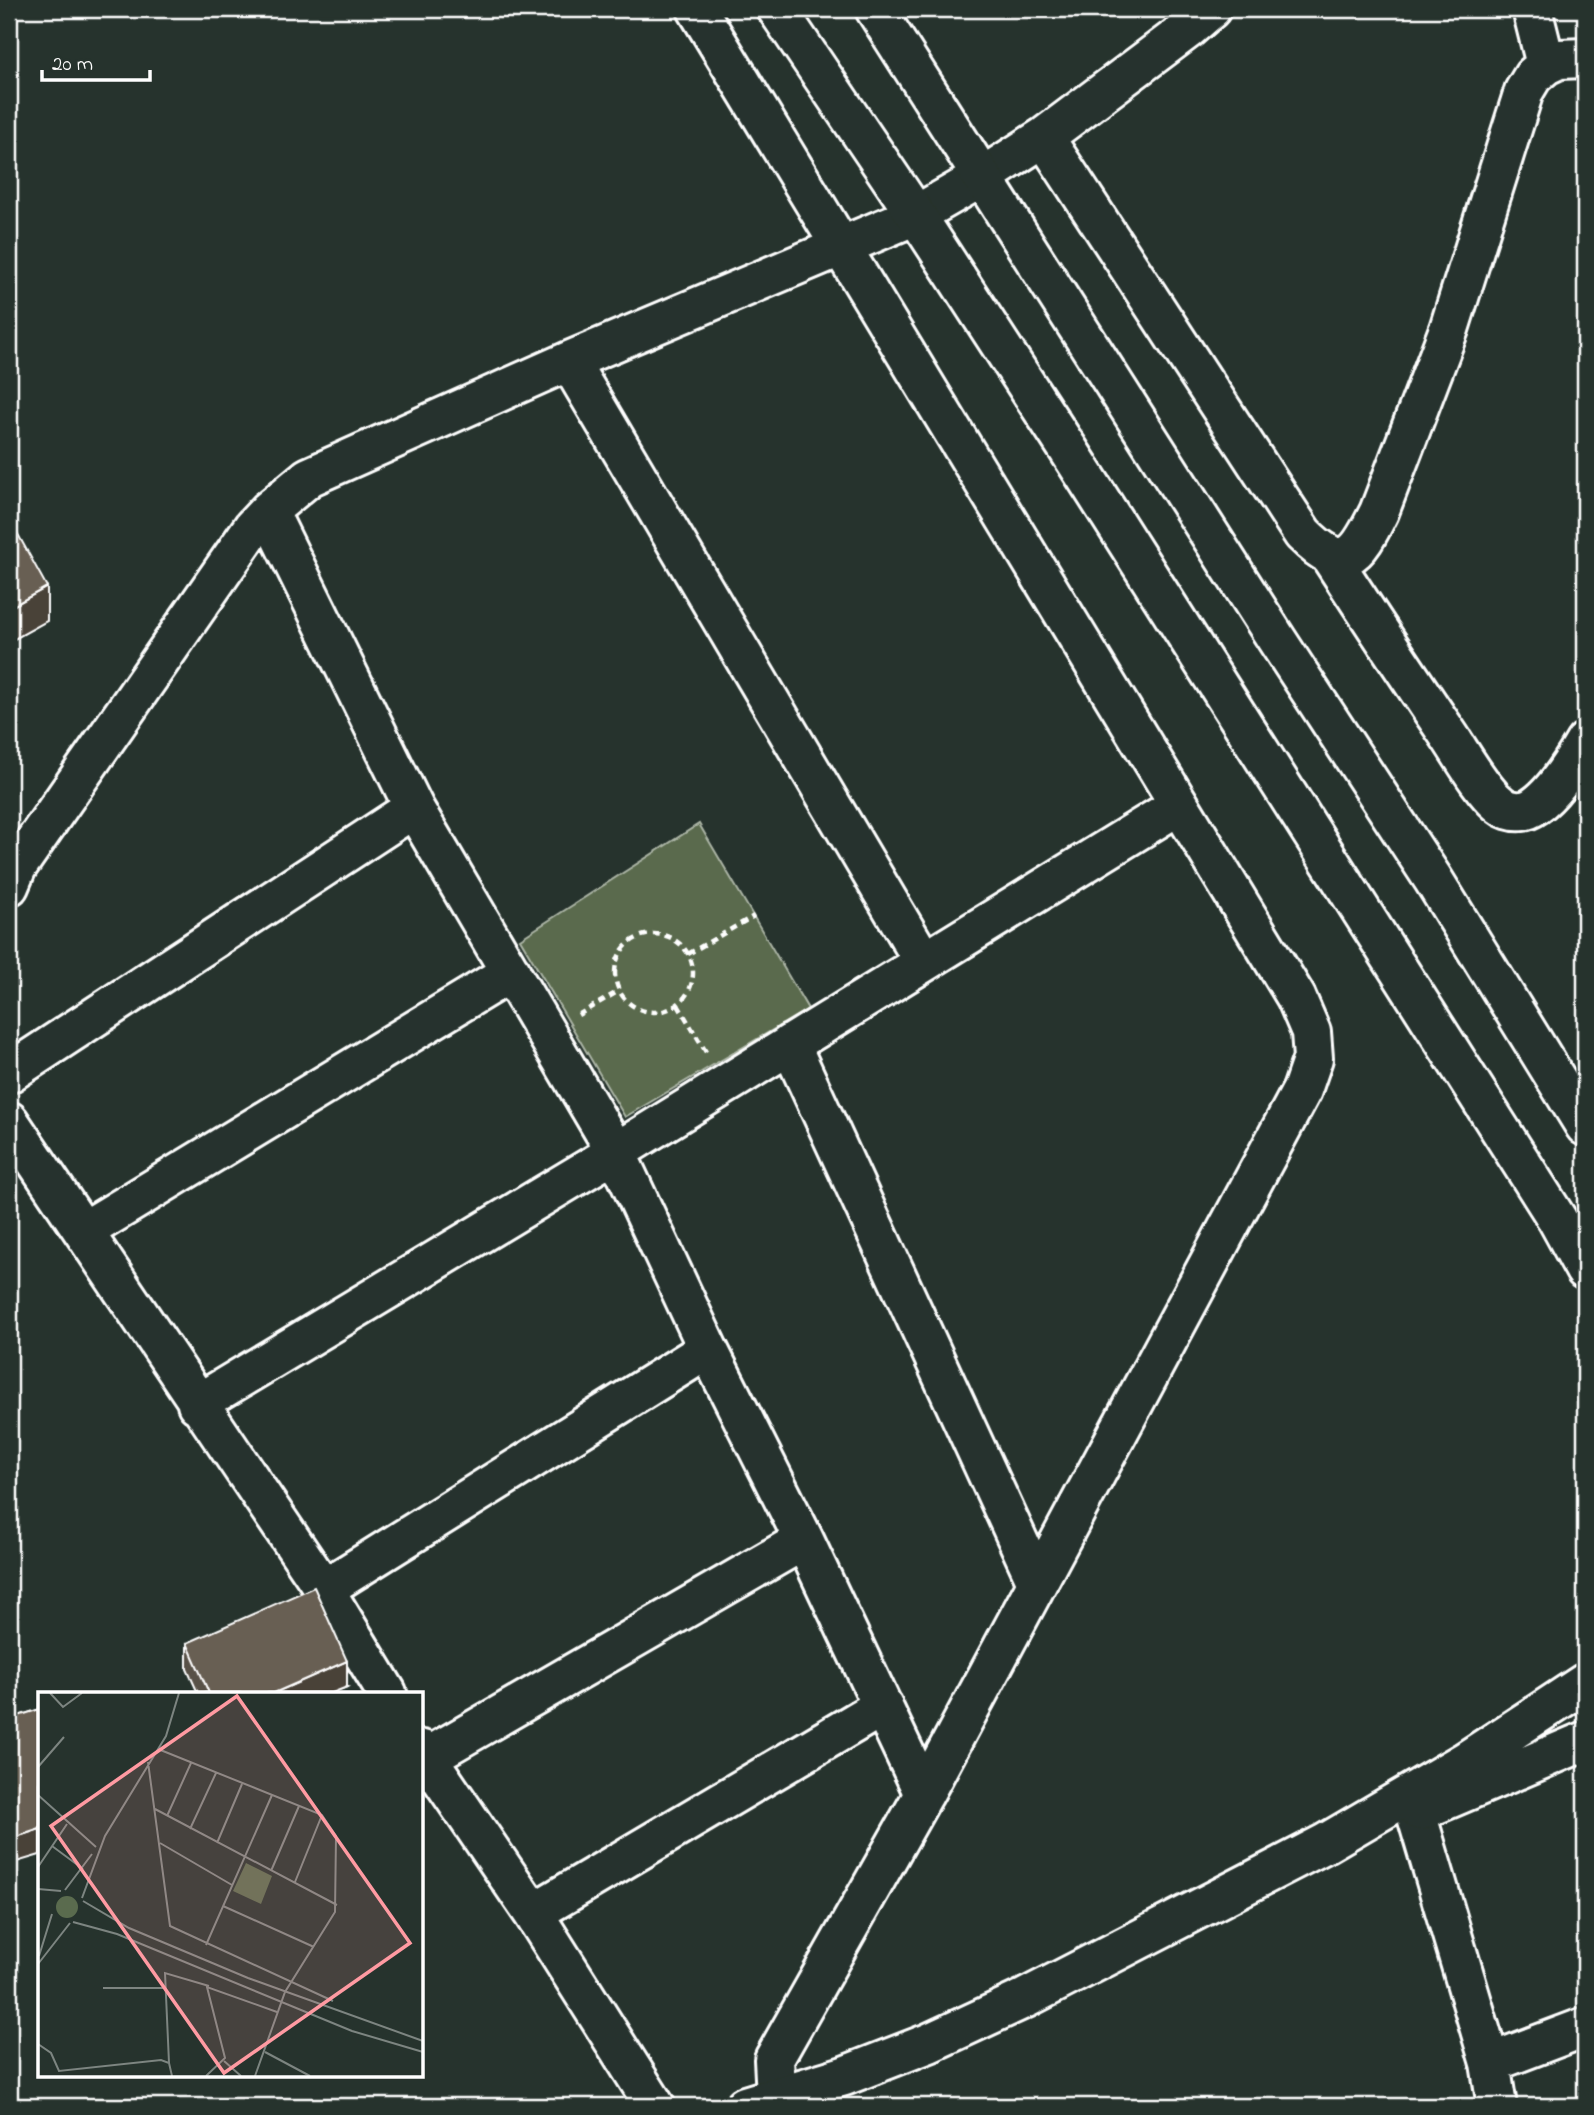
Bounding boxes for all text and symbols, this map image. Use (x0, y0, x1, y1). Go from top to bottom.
scale bar (42, 38, 150, 82)
text: 20 m (52, 50, 93, 80)
inset map (38, 1692, 424, 2076)

